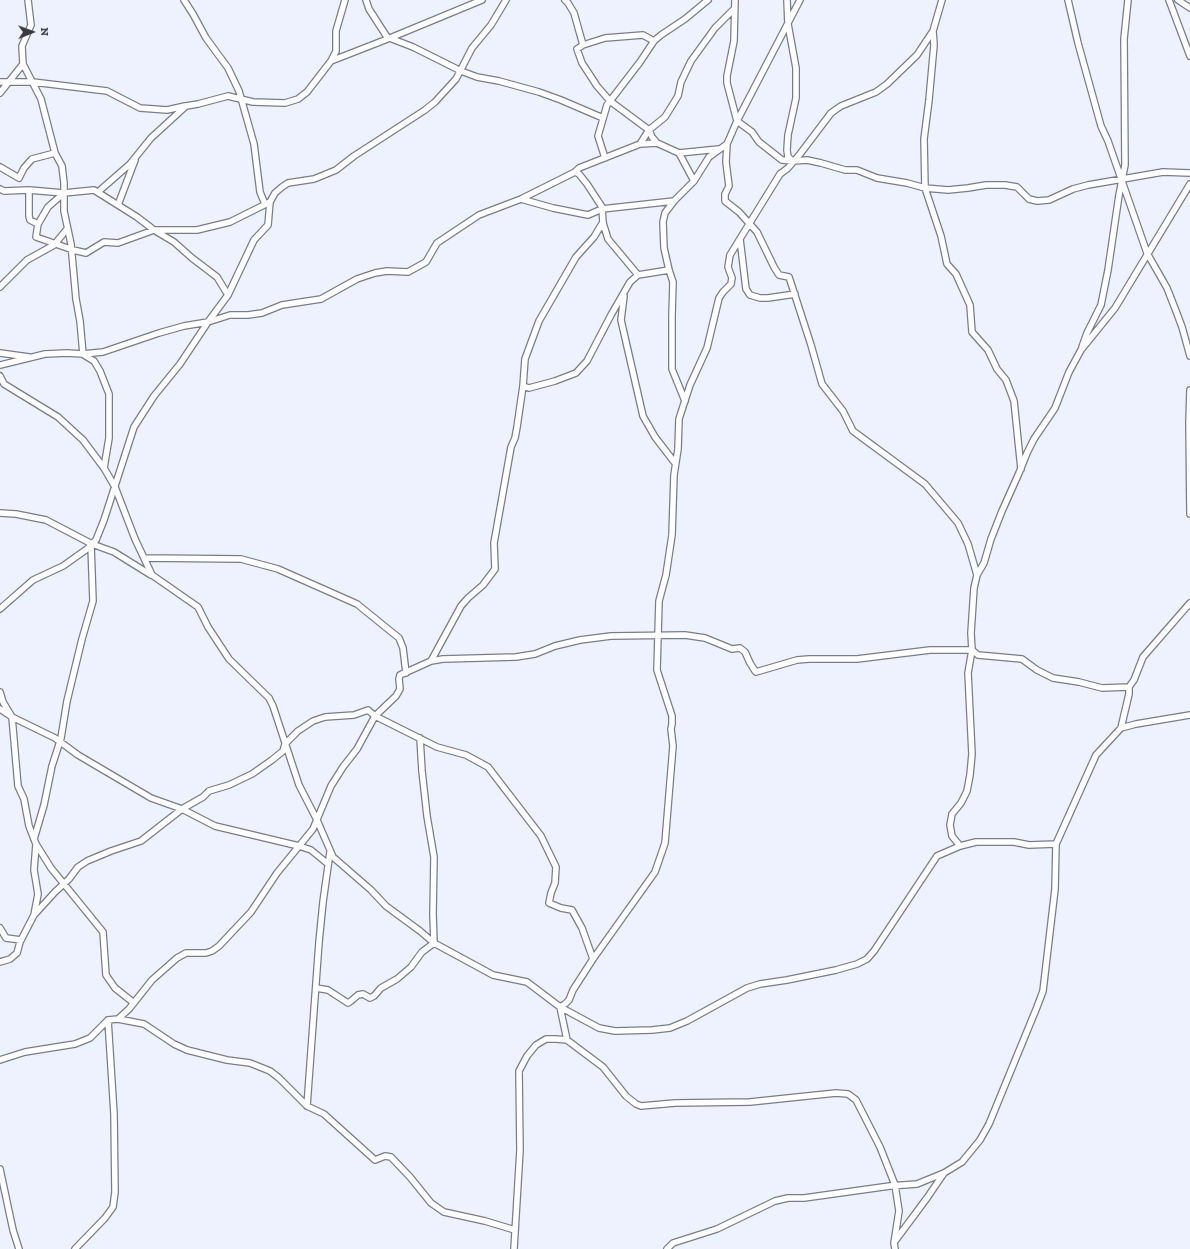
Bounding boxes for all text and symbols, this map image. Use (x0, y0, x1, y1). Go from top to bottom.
north arrow (12, 12, 52, 52)
text: N (38, 27, 51, 36)

